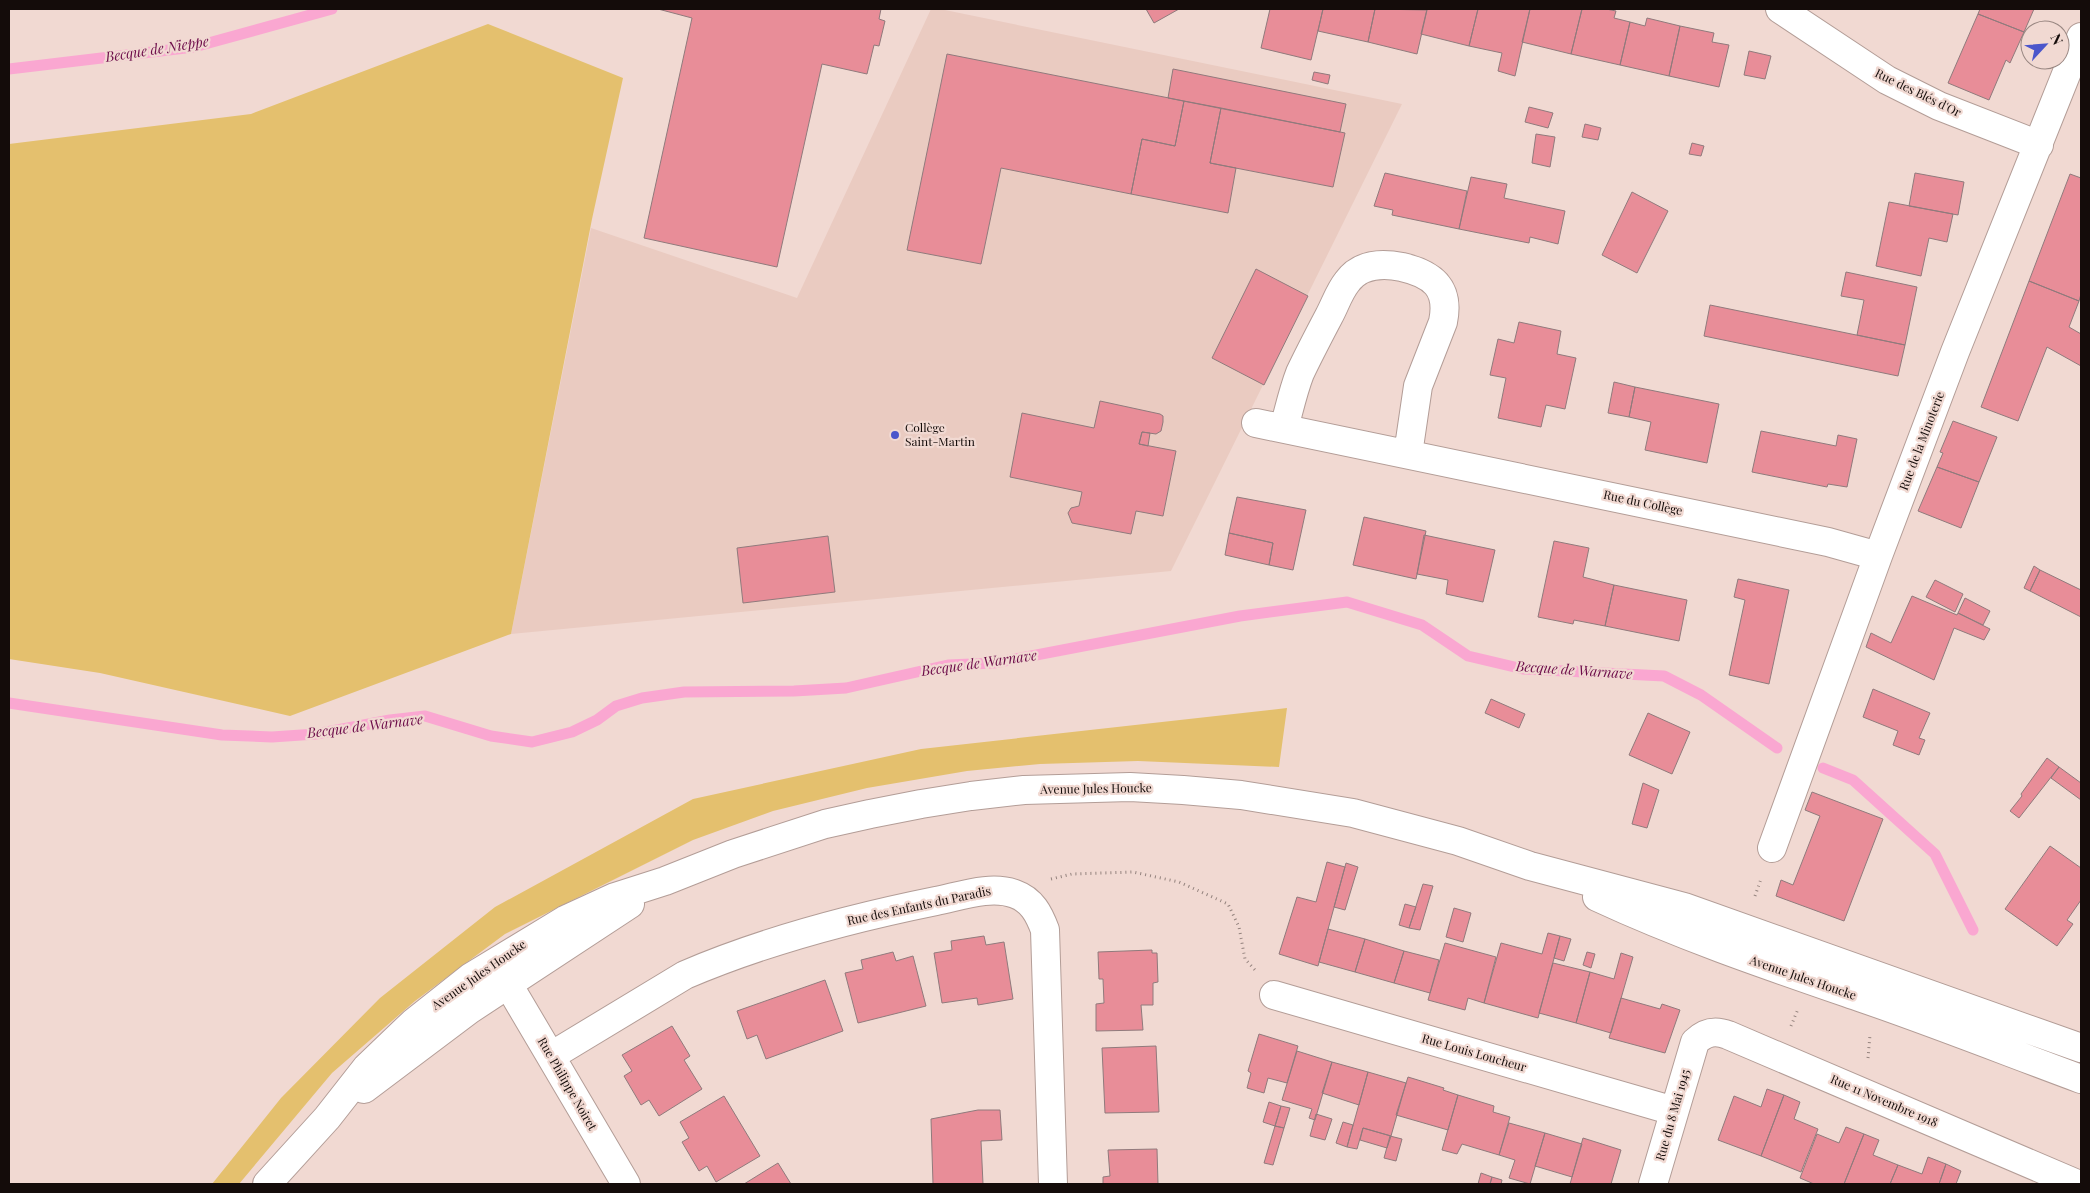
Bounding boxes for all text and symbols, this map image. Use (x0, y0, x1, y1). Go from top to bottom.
north arrow (2020, 20, 2070, 70)
text: N (2046, 30, 2068, 48)
water label: Becque de Nieppe (103, 31, 210, 66)
street label: Rue des Blés d'Or (1873, 64, 1965, 120)
street label: Rue de la Minoterie (1895, 389, 1947, 492)
place label: Collège Saint-Martin (905, 419, 975, 449)
marker: Collège Saint-Martin (889, 429, 901, 441)
street label: Rue du Collège (1602, 486, 1684, 518)
water label: Becque de Warnave (919, 645, 1038, 680)
water label: Becque de Warnave (1514, 656, 1633, 683)
water label: Becque de Warnave (305, 709, 424, 742)
street label: Avenue Jules Houcke (1039, 779, 1152, 797)
street label: Rue des Enfants du Paradis (846, 882, 992, 928)
street label: Avenue Jules Houcke (427, 936, 529, 1013)
street label: Avenue Jules Houcke (1747, 951, 1859, 1003)
street label: Rue Louis Loucheur (1420, 1029, 1529, 1075)
street label: Rue Philippe Noiret (535, 1034, 601, 1134)
street label: Rue du 8 Mai 1945 (1651, 1067, 1693, 1162)
street label: Rue 11 Novembre 1918 (1828, 1070, 1940, 1130)

